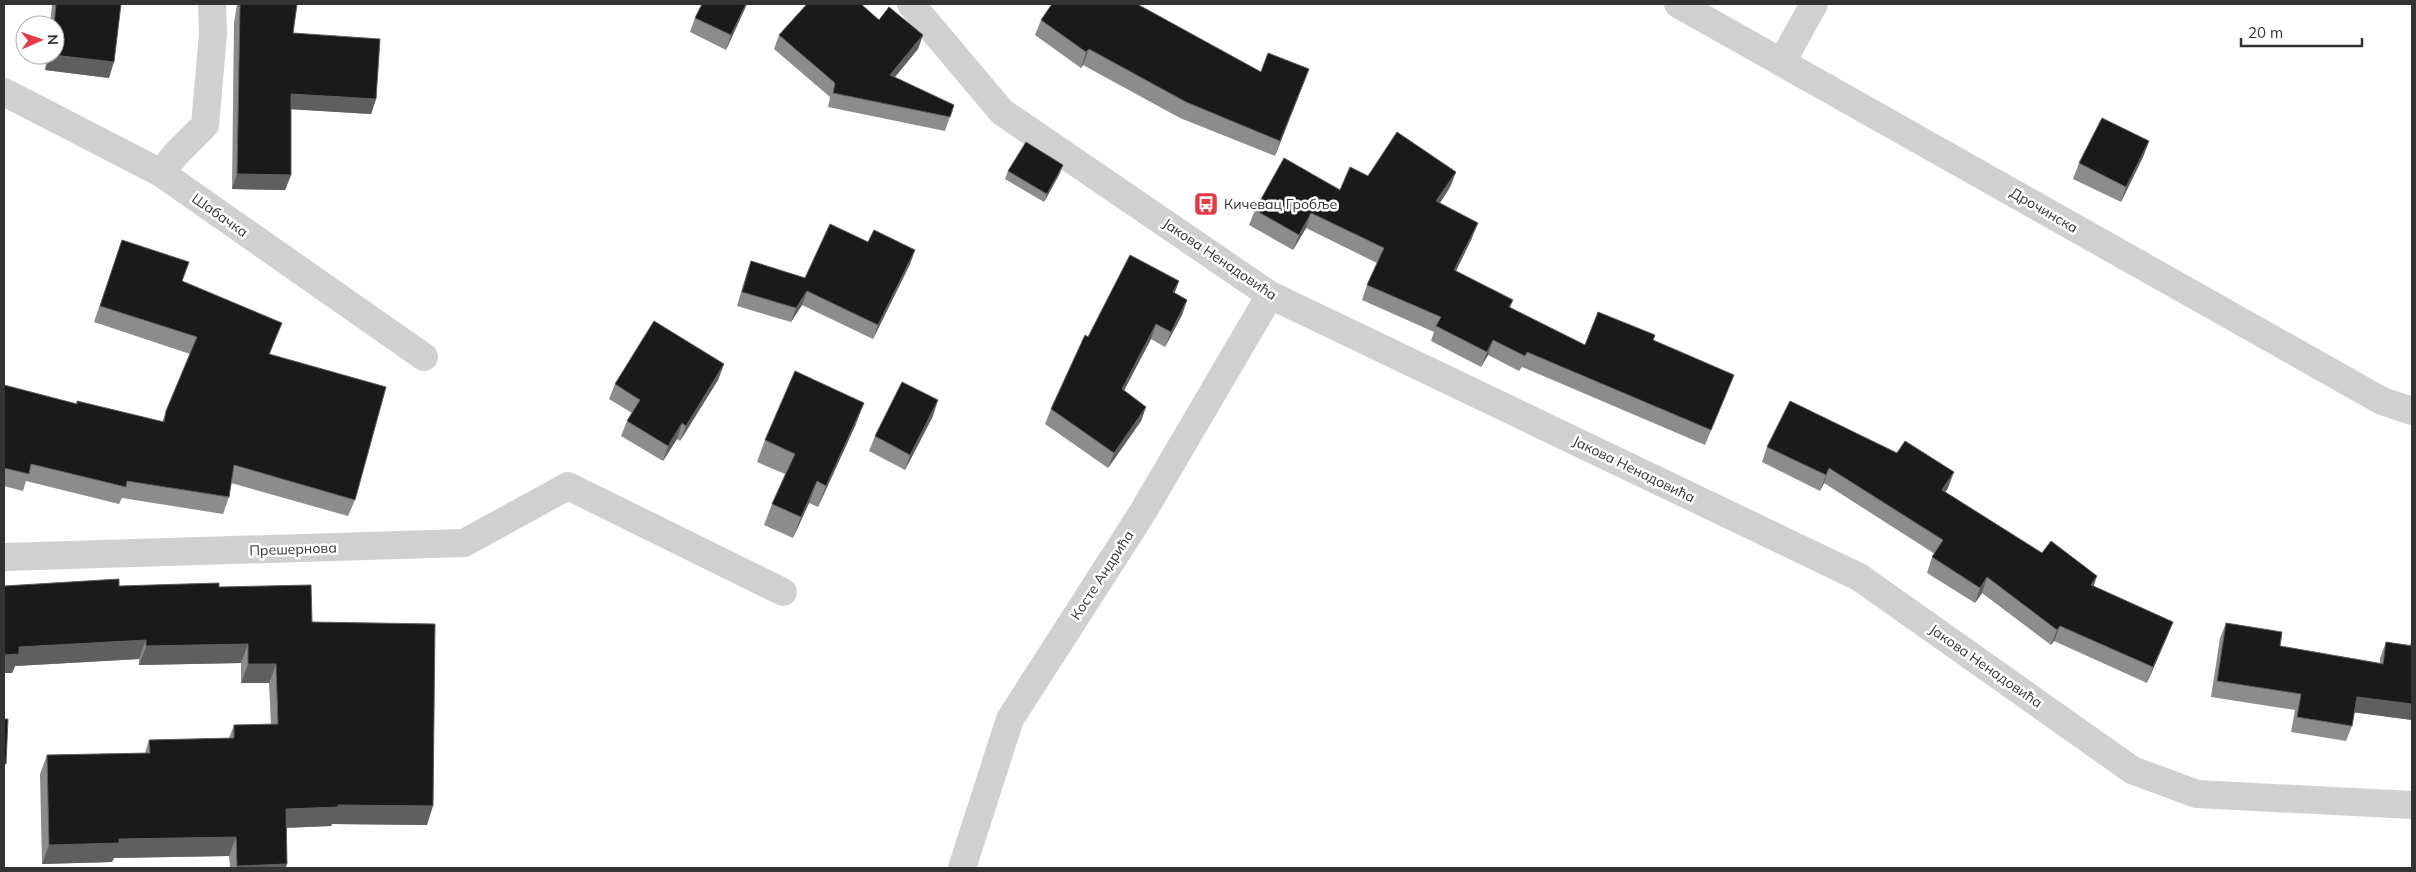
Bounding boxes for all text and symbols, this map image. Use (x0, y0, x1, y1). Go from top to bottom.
north arrow (15, 15, 65, 65)
scale bar (2241, 15, 2362, 47)
text: 20 m (2248, 23, 2283, 42)
text: N (44, 34, 62, 45)
street label: Дрочинска (2007, 183, 2081, 237)
street label: Шабачка (188, 189, 252, 241)
bus stop icon: Кичевац Гробље (1193, 191, 1219, 217)
place label: Кичевац Гробље (1224, 195, 1338, 213)
street label: Јакова Ненадовића (1159, 214, 1281, 304)
street label: Јакова Ненадовића (1570, 432, 1698, 506)
street label: Косте Андрића (1066, 527, 1138, 623)
street label: Прешернова (249, 538, 337, 560)
street label: Јакова Ненадовића (1926, 620, 2046, 712)

